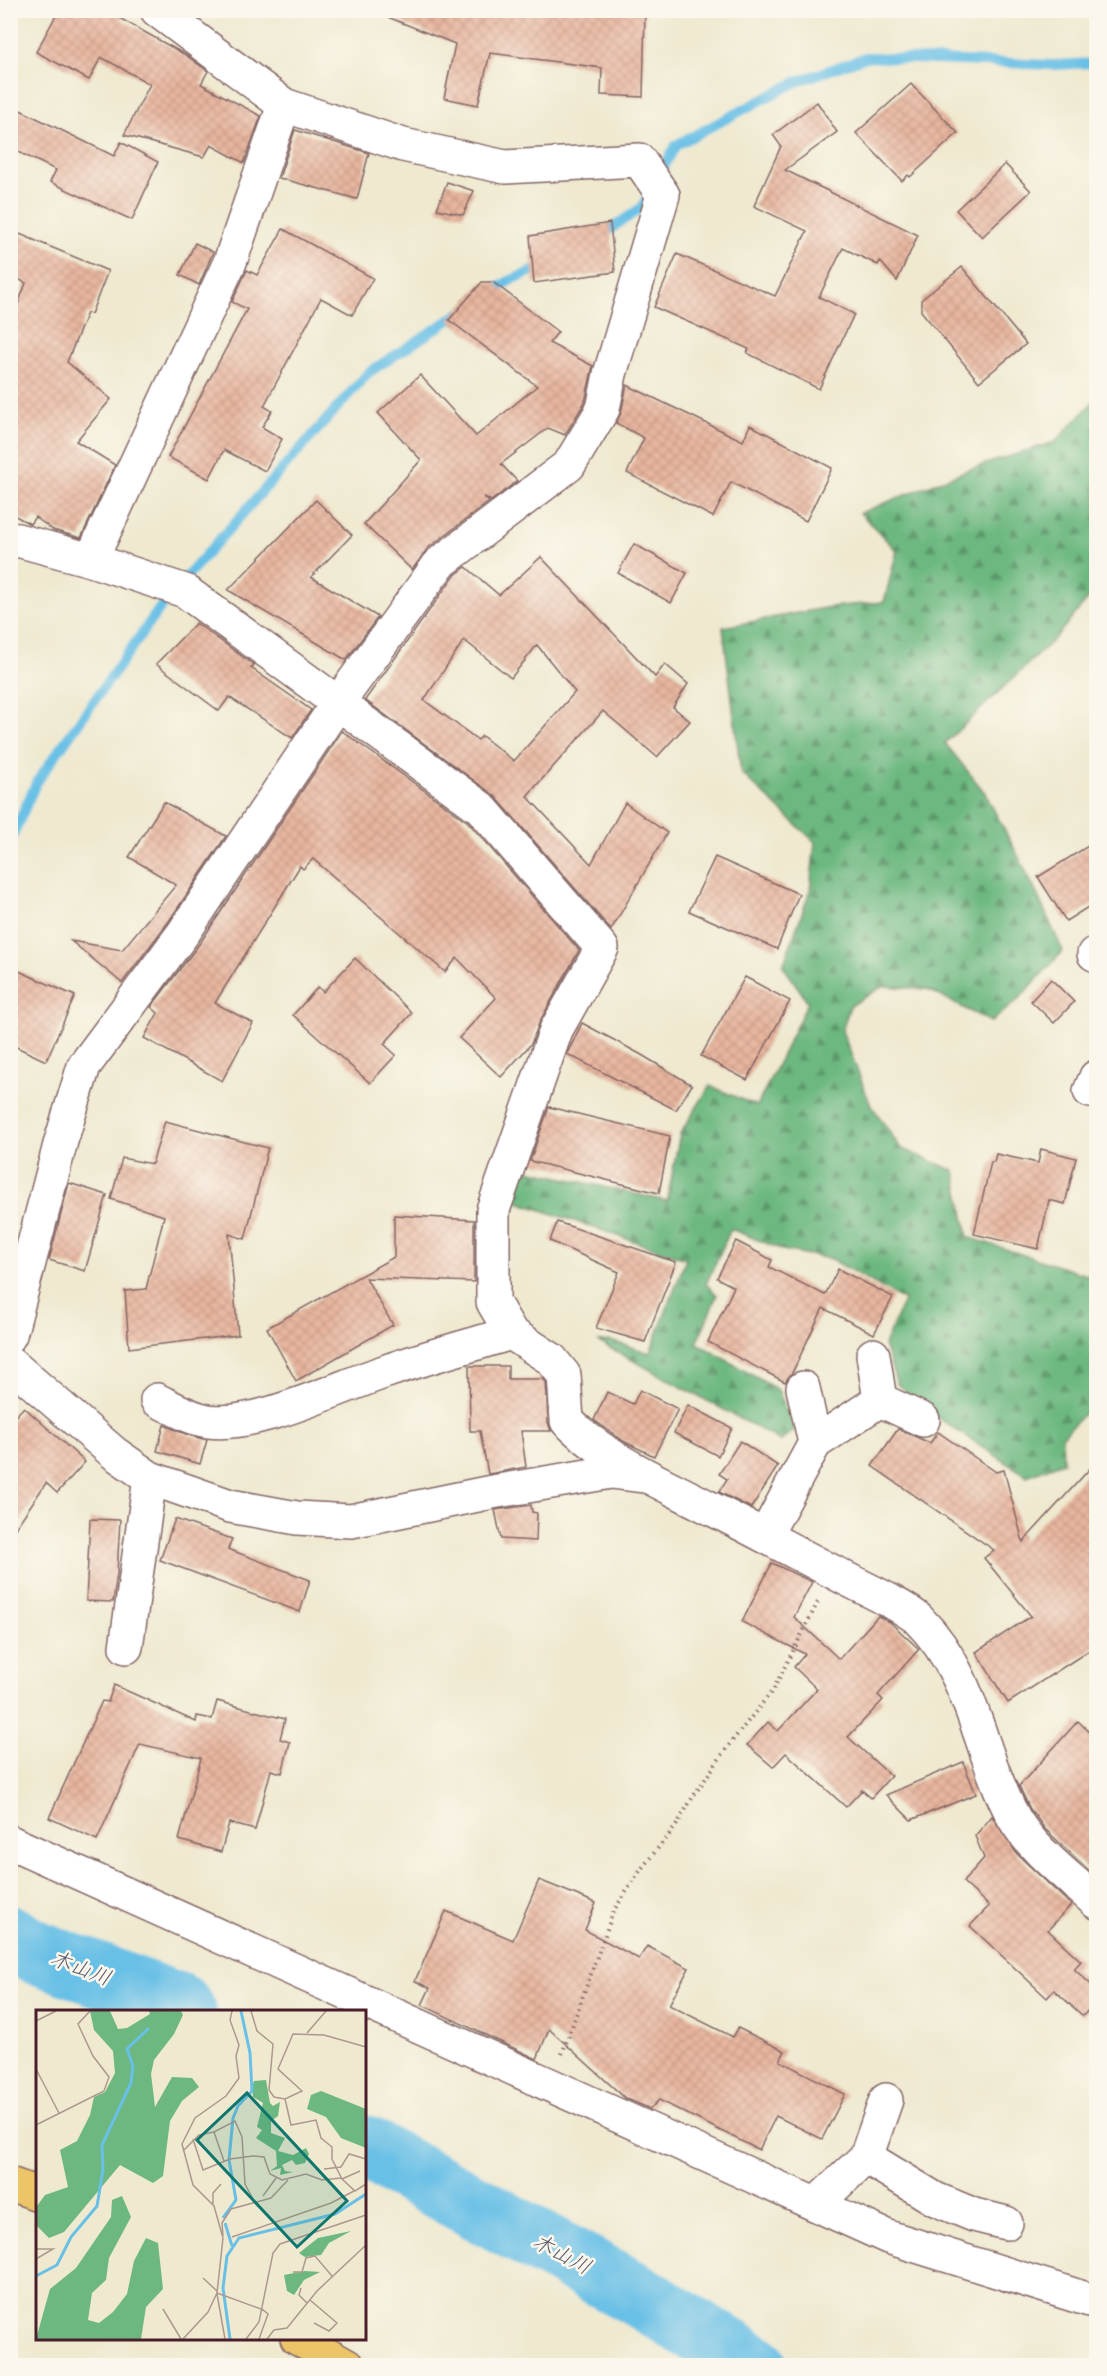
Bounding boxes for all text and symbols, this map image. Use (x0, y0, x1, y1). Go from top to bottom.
water label: 木山川 (45, 1939, 117, 1997)
inset map (36, 2010, 366, 2340)
water label: 木山川 (525, 2222, 599, 2286)

